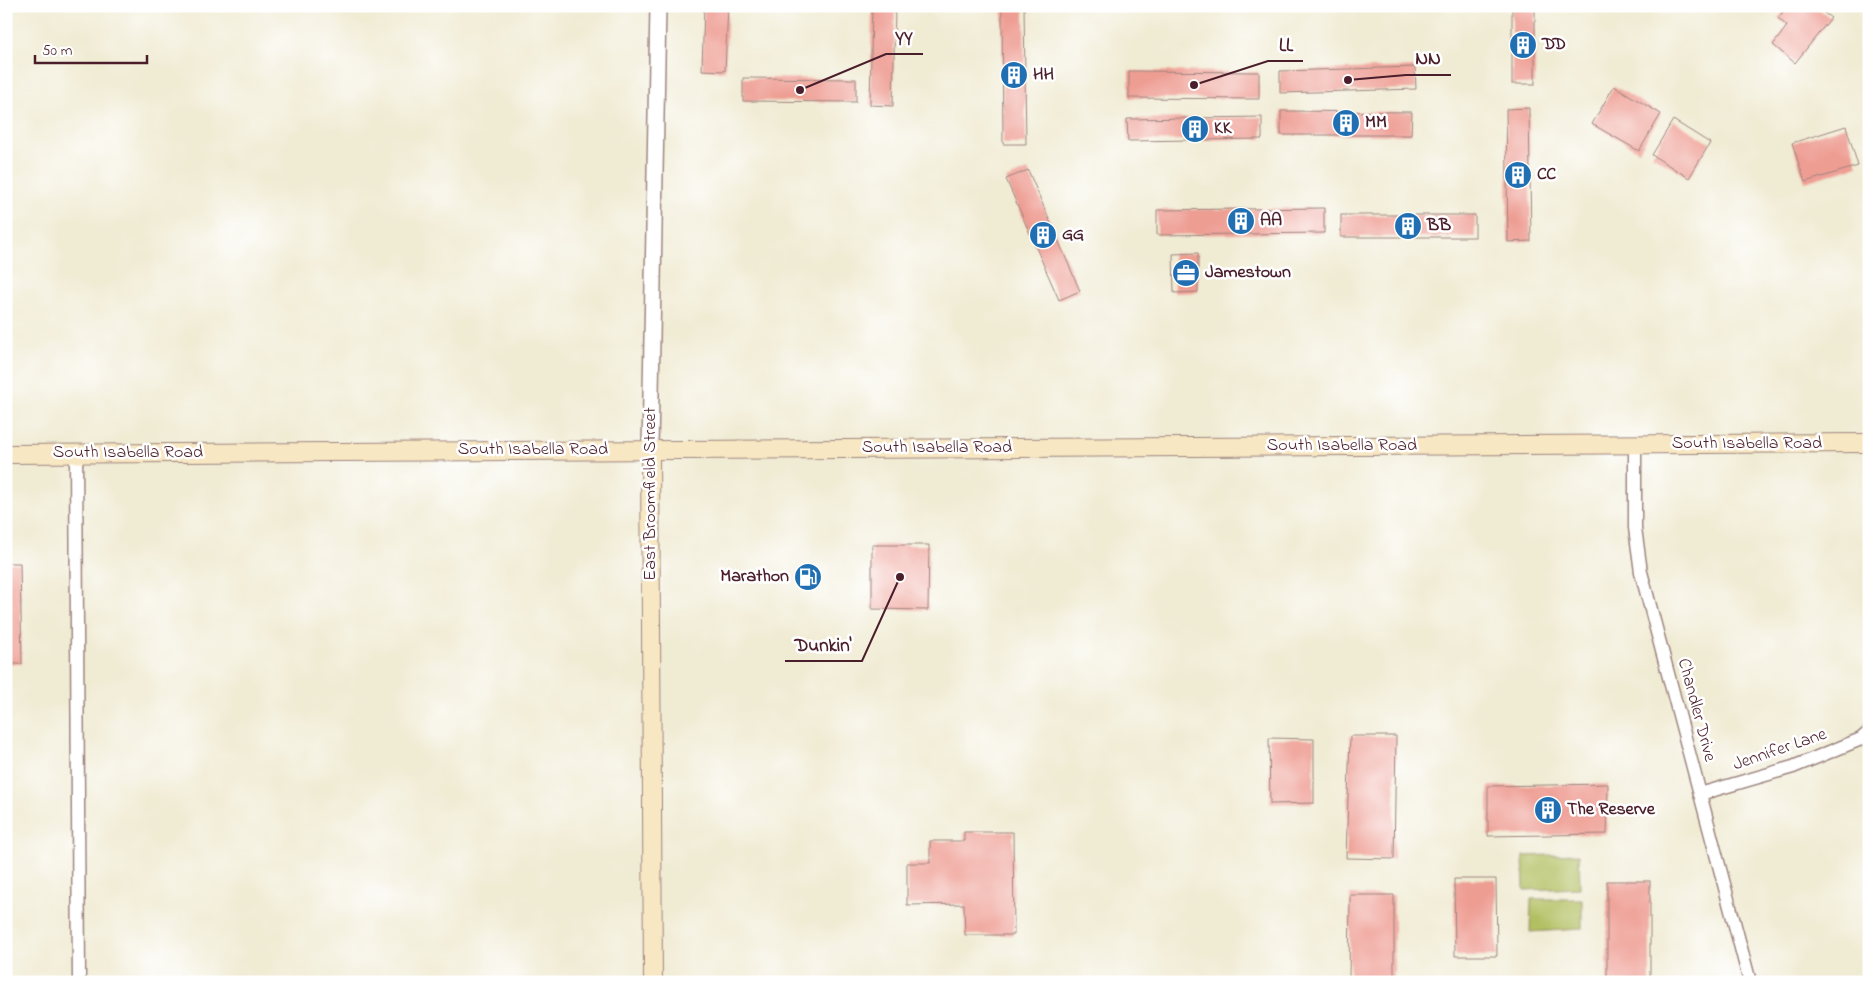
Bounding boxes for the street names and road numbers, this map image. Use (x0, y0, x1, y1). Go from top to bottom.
street label: East Broomfield Street (638, 407, 664, 581)
street label: South Isabella Road (1672, 431, 1822, 457)
street label: South Isabella Road (1267, 433, 1417, 459)
street label: South Isabella Road (862, 435, 1012, 461)
street label: South Isabella Road (458, 437, 608, 463)
street label: South Isabella Road (53, 440, 203, 466)
street label: Chandler Drive (1670, 655, 1723, 765)
street label: Jennifer Lane (1730, 722, 1831, 778)

